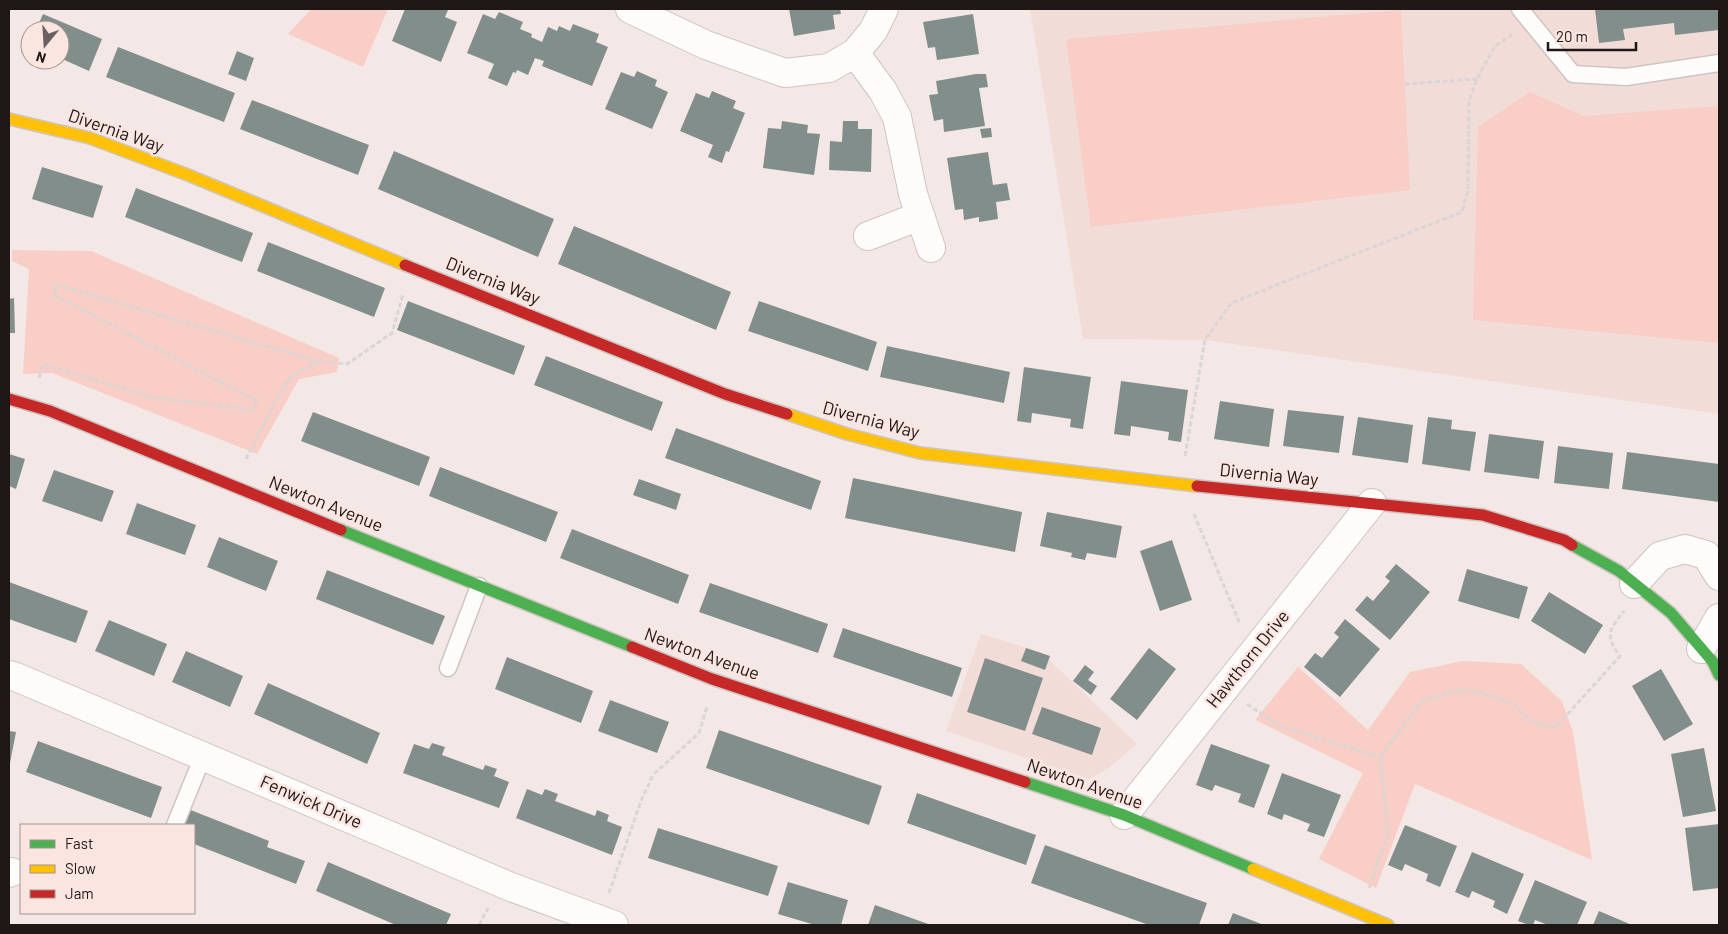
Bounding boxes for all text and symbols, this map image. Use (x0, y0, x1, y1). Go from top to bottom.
north arrow (20, 20, 70, 70)
scale bar (1548, 20, 1636, 52)
text: 20 m (1556, 27, 1588, 45)
text: N (34, 48, 48, 67)
street label: Divernia Way (66, 103, 167, 157)
street label: Divernia Way (443, 251, 544, 309)
street label: Divernia Way (820, 396, 922, 443)
street label: Divernia Way (1218, 458, 1320, 490)
street label: Newton Avenue (266, 470, 387, 536)
street label: Hawthorn Drive (1201, 605, 1293, 712)
street label: Newton Avenue (642, 622, 763, 684)
street label: Newton Avenue (1024, 753, 1146, 813)
street label: Fenwick Drive (257, 770, 366, 832)
legend (20, 824, 195, 914)
text: Fast (65, 834, 93, 852)
text: Slow (65, 859, 96, 877)
text: Jam (65, 884, 94, 902)

